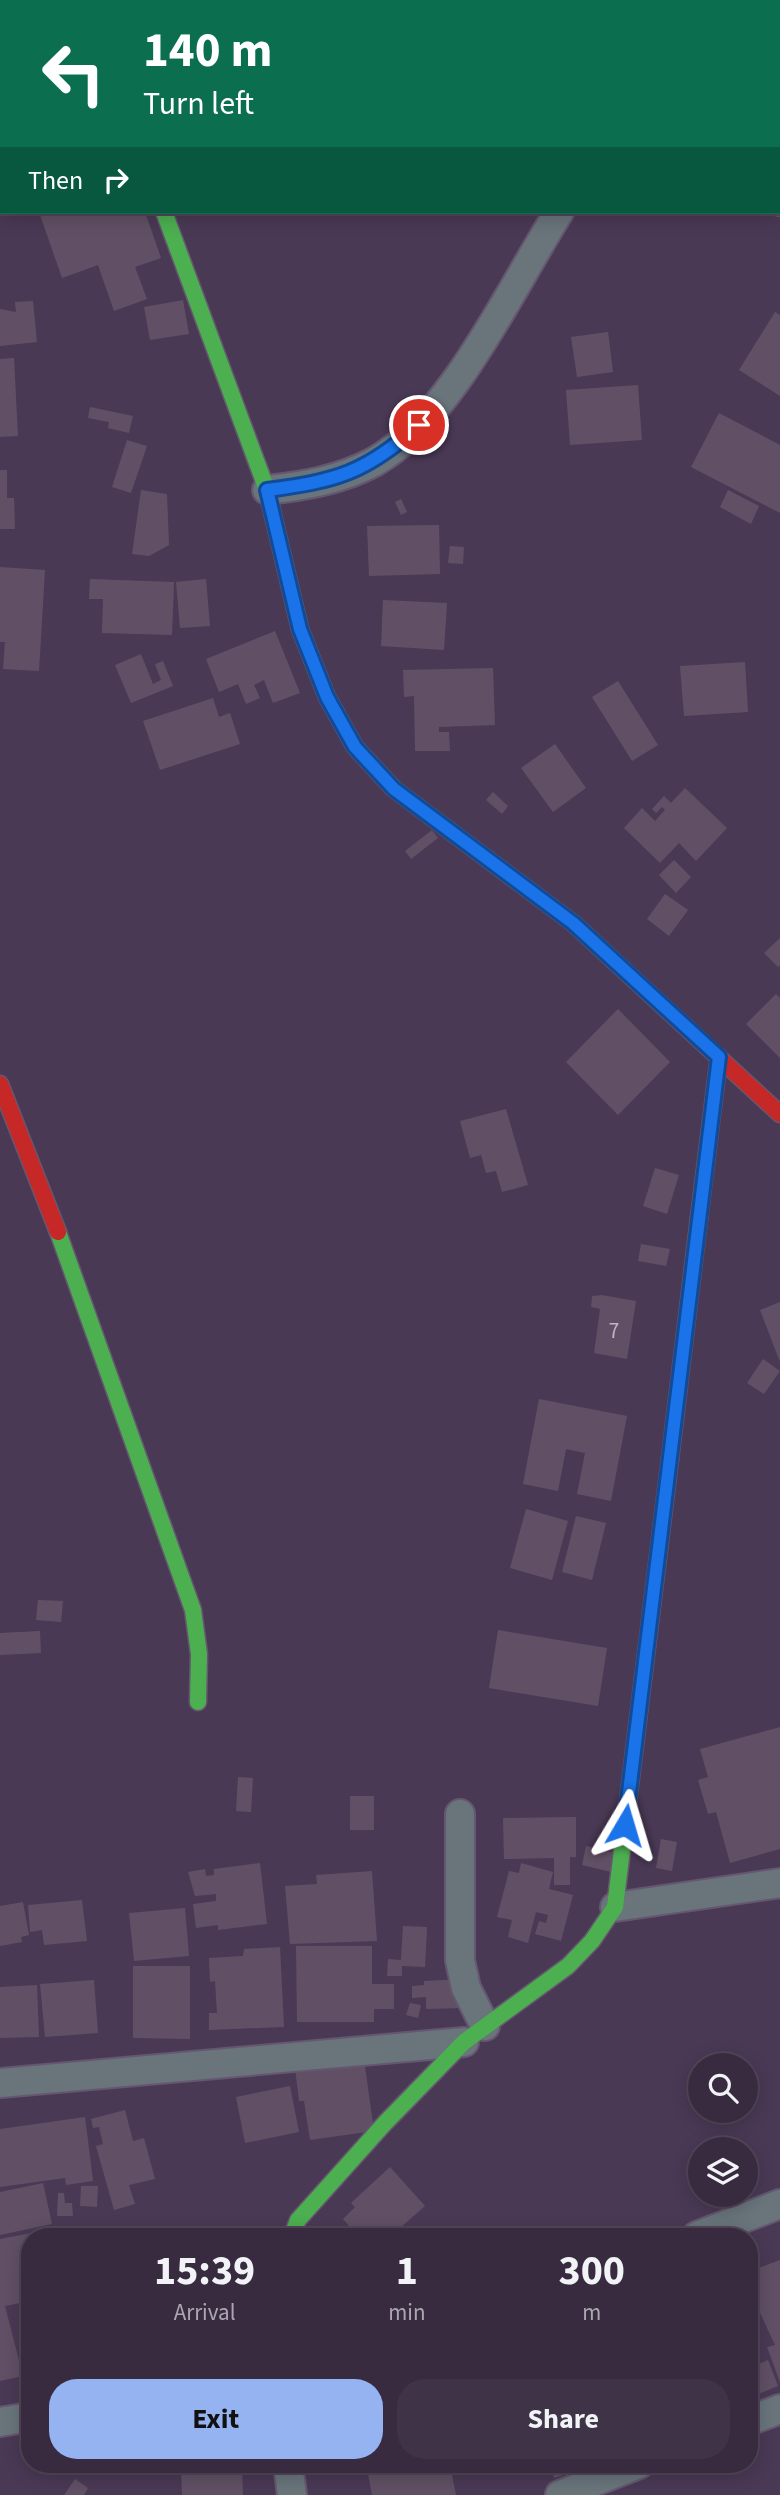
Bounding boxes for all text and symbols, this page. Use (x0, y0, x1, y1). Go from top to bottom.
text: 140 m (143, 16, 272, 86)
icon: left (28, 28, 119, 119)
text: Turn left (143, 81, 254, 127)
icon: right (97, 161, 135, 199)
text: Then (28, 162, 83, 199)
pin (389, 395, 449, 455)
icon: arrive (400, 406, 438, 444)
house number: 7 (609, 1316, 619, 1346)
position arrow (588, 1788, 662, 1862)
map controls (688, 2053, 758, 2207)
button: search (688, 2053, 758, 2123)
button: layers (688, 2137, 758, 2207)
text: 15:39 (154, 2241, 255, 2301)
text: 1 (396, 2241, 418, 2301)
text: 300 (558, 2241, 625, 2301)
text: Arrival (174, 2296, 236, 2329)
text: min (388, 2296, 426, 2329)
text: m (582, 2296, 601, 2329)
button: Exit (49, 2379, 383, 2459)
button: Share (397, 2379, 730, 2459)

